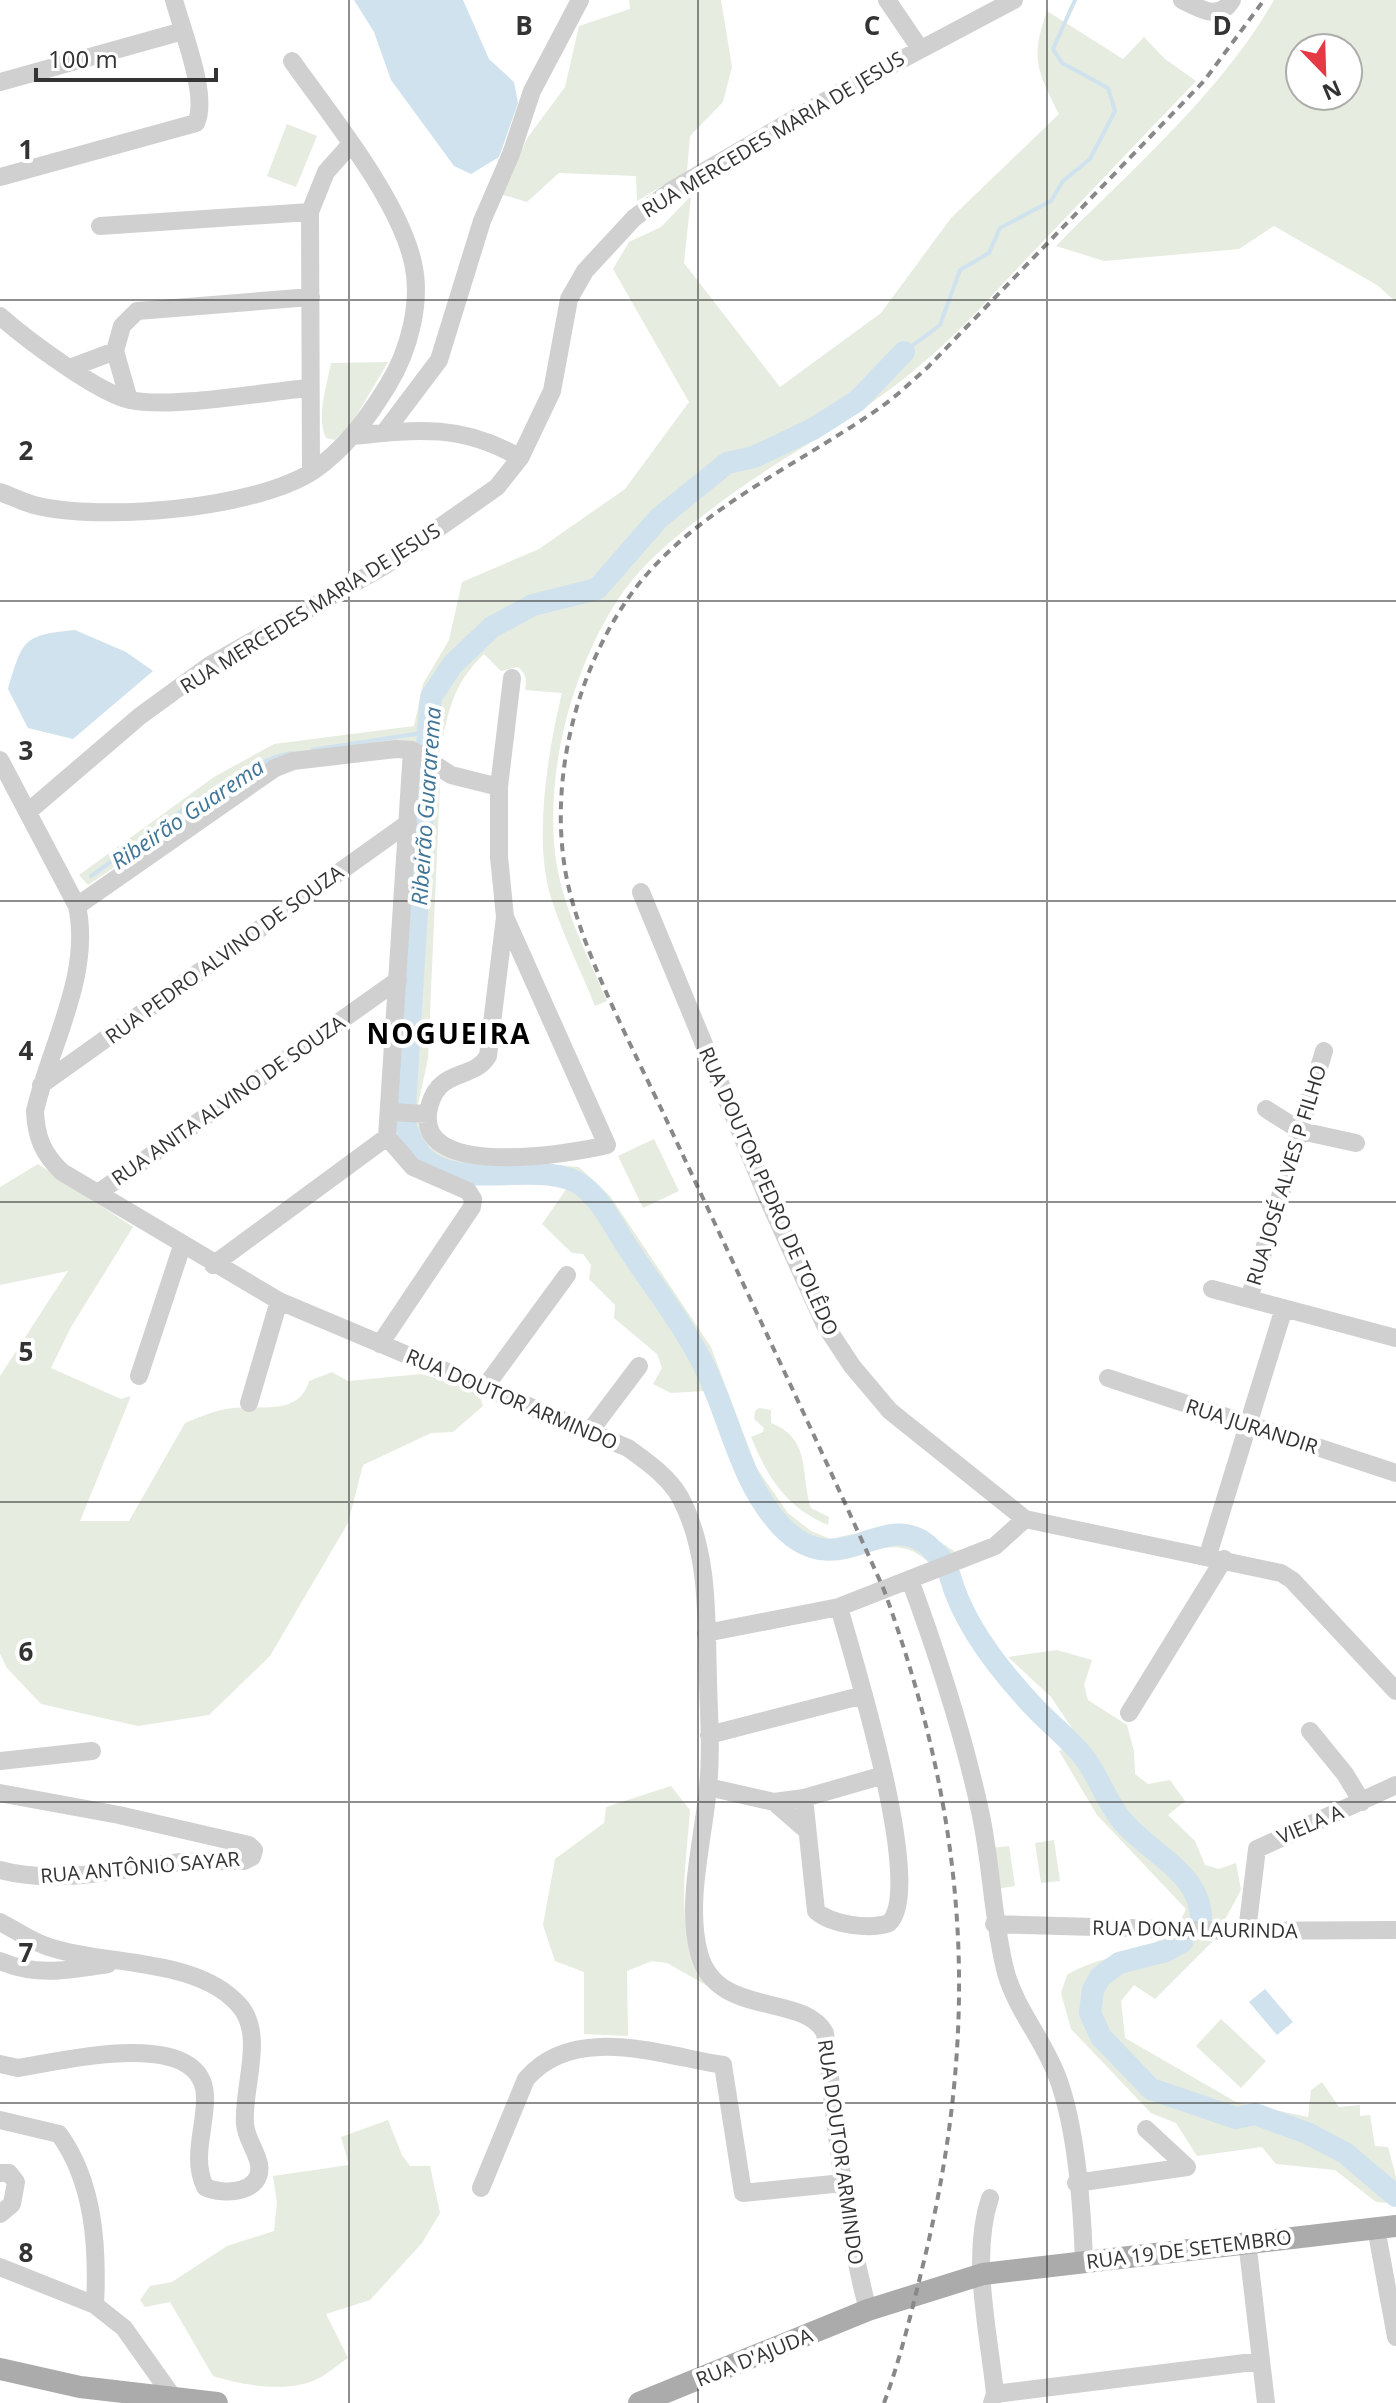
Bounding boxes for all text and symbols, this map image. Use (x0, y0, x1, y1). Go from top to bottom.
text: B (515, 7, 533, 43)
text: C (864, 7, 880, 43)
text: D (1212, 7, 1232, 43)
scale bar (36, 32, 216, 82)
north arrow (1284, 32, 1364, 112)
text: 100 m (48, 42, 118, 75)
street label: RUA MERCEDES MARIA DE JESUS (637, 45, 909, 223)
text: N (1318, 74, 1346, 109)
text: 1 (19, 131, 33, 167)
text: 2 (19, 432, 34, 468)
street label: RUA MERCEDES MARIA DE JESUS (175, 517, 445, 699)
water label: Ribeirão Guararema (403, 706, 447, 906)
text: 3 (19, 732, 33, 768)
water label: Ribeirão Guarema (105, 751, 269, 875)
street label: RUA PEDRO ALVINO DE SOUZA (100, 858, 349, 1050)
street label: RUA ANITA ALVINO DE SOUZA (106, 1009, 350, 1191)
district label: NOGUEIRA (366, 1014, 532, 1052)
text: 4 (19, 1032, 34, 1068)
street label: RUA DOUTOR PEDRO DE TOLÊDO (693, 1042, 845, 1340)
street label: RUA JOSÉ ALVES P FILHO (1240, 1061, 1332, 1289)
text: 5 (19, 1333, 33, 1369)
street label: RUA DOUTOR ARMINDO (402, 1342, 622, 1456)
street label: RUA JURANDIR (1183, 1392, 1322, 1460)
text: 6 (19, 1633, 34, 1669)
street label: VIELA A (1273, 1798, 1348, 1850)
street label: RUA ANTÔNIO SAYAR (39, 1845, 242, 1889)
street label: RUA DONA LAURINDA (1092, 1914, 1298, 1944)
text: 7 (19, 1934, 34, 1970)
street label: RUA DOUTOR ARMINDO (812, 2038, 870, 2266)
street label: RUA 19 DE SETEMBRO (1085, 2223, 1293, 2275)
text: 8 (19, 2234, 33, 2270)
street label: RUA D'AJUDA (692, 2321, 817, 2393)

